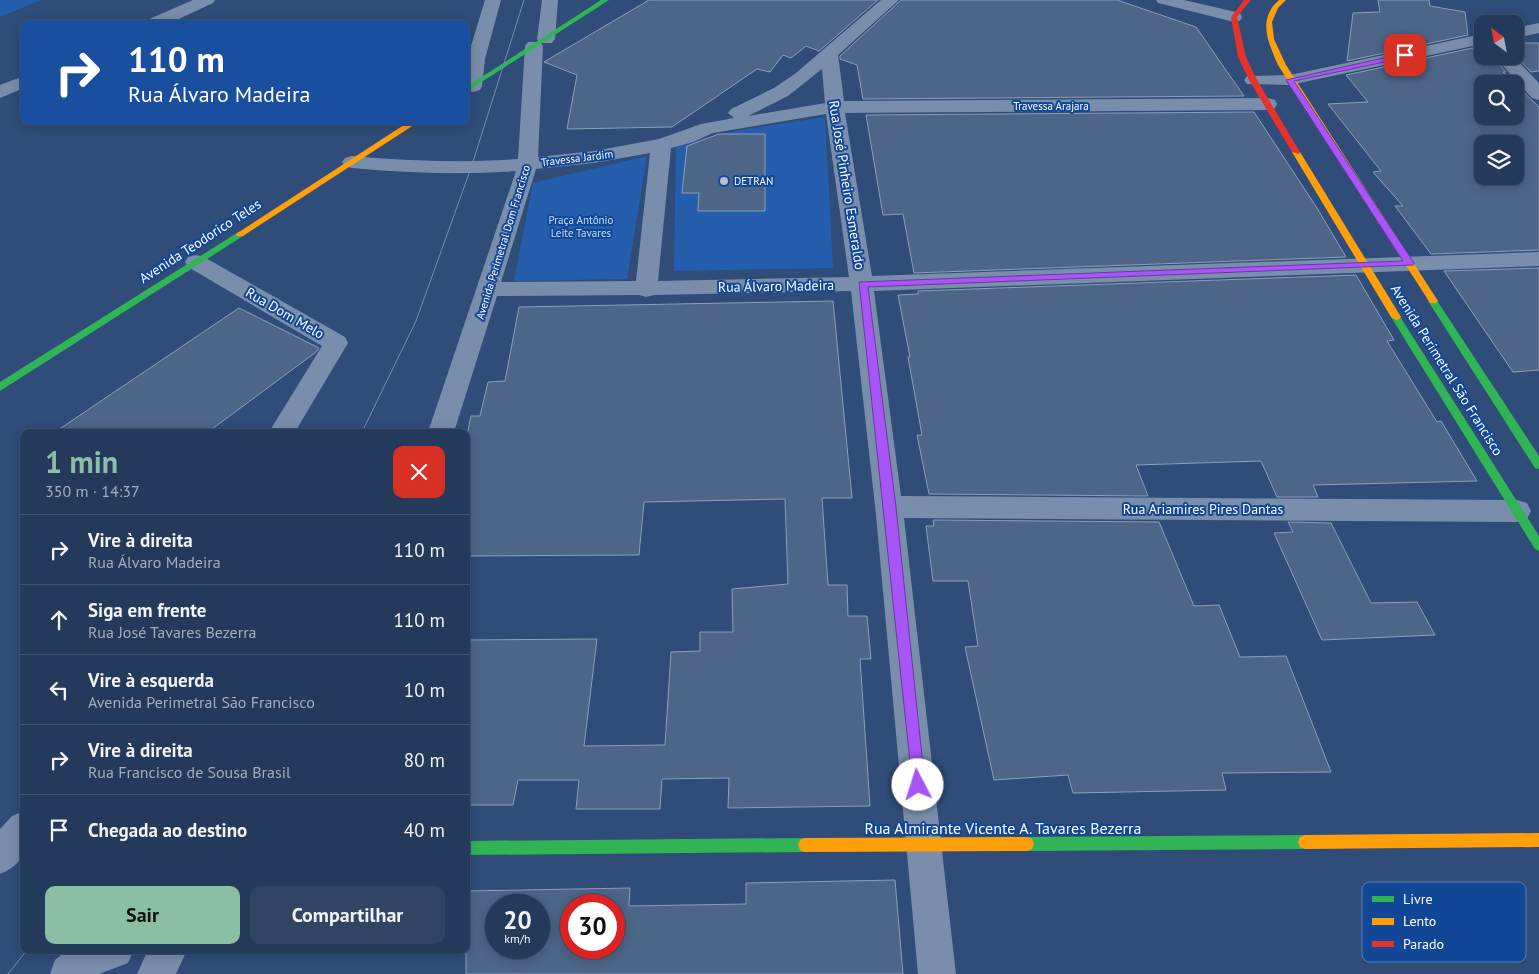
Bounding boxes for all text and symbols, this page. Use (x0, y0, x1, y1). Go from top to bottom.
north arrow (1474, 15, 1524, 65)
map controls (1474, 15, 1524, 185)
pin (1384, 34, 1426, 76)
text: 110 m (128, 36, 225, 82)
icon: right (45, 40, 110, 105)
icon: arrive (1391, 41, 1419, 69)
button: search (1474, 75, 1524, 125)
text: Rua Álvaro Madeira (128, 80, 310, 108)
street label: Rua José Pinheiro Esmeraldo (825, 99, 869, 271)
street label: Travessa Arajara (1013, 99, 1089, 113)
button: layers (1474, 135, 1524, 185)
street label: Travessa Jardim (540, 147, 614, 169)
street label: Avenida Perimetral Dom Francisco (473, 163, 533, 321)
place label: DETRAN (734, 174, 773, 188)
marker: DETRAN (718, 175, 730, 187)
street label: Avenida Teodorico Teles (136, 195, 264, 287)
park label: Praça Antônio Leite Tavares (549, 213, 613, 240)
street label: Rua Álvaro Madeira (718, 276, 834, 296)
street label: Avenida Perimetral São Francisco (1387, 281, 1507, 459)
street label: Rua Dom Melo (242, 283, 328, 343)
text: 1 min (45, 442, 118, 481)
button: close (393, 446, 445, 498)
text: 350 m · 14:37 (45, 481, 140, 501)
street label: Rua Ariamires Pires Dantas (1123, 500, 1283, 518)
text: Vire à direita (88, 528, 193, 552)
icon: right (45, 536, 73, 564)
text: 110 m (393, 538, 445, 562)
text: Rua Álvaro Madeira (88, 552, 221, 572)
text: Siga em frente (88, 598, 206, 622)
icon: ahead (45, 606, 73, 634)
text: 110 m (393, 608, 445, 632)
text: Rua José Tavares Bezerra (88, 622, 257, 642)
text: Vire à esquerda (88, 668, 214, 692)
icon: left (45, 676, 73, 704)
text: 10 m (404, 678, 445, 702)
text: Avenida Perimetral São Francisco (88, 692, 315, 712)
text: Vire à direita (88, 738, 193, 762)
icon: right (45, 746, 73, 774)
text: 80 m (404, 748, 445, 772)
position arrow (891, 758, 943, 810)
text: Rua Francisco de Sousa Brasil (88, 762, 291, 782)
icon: arrive (45, 816, 73, 844)
text: Chegada ao destino (88, 818, 247, 842)
text: 40 m (404, 818, 445, 842)
street label: Rua Almirante Vicente A. Tavares Bezerra (865, 818, 1141, 838)
legend (1362, 882, 1526, 962)
button: Sair (45, 886, 240, 944)
button: Compartilhar (250, 886, 445, 944)
text: Livre (1403, 890, 1433, 908)
speed limit sign: 30 (560, 894, 625, 959)
text: 20 (503, 904, 532, 936)
text: Lento (1403, 912, 1436, 930)
text: km/h (504, 931, 531, 946)
text: Parado (1403, 935, 1444, 953)

